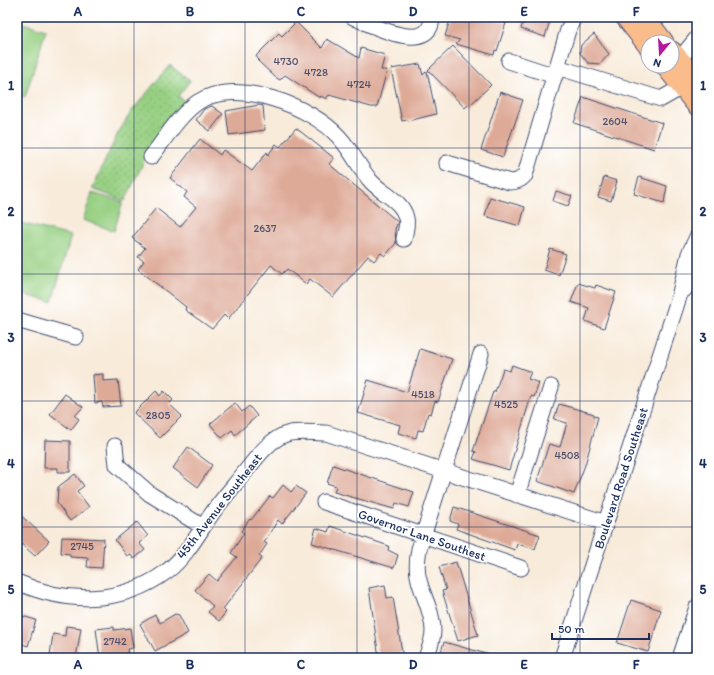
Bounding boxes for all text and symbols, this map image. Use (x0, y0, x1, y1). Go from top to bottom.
text: A (73, 4, 83, 19)
text: B (186, 4, 195, 19)
text: C (297, 4, 306, 19)
text: D (409, 4, 418, 19)
text: E (520, 4, 528, 19)
text: F (633, 4, 640, 19)
north arrow (640, 34, 680, 74)
house number: 4730 (274, 55, 299, 68)
text: N (652, 56, 663, 70)
house number: 4728 (304, 66, 328, 79)
text: 1 (8, 78, 14, 93)
house number: 4724 (347, 78, 372, 91)
text: 1 (700, 78, 706, 93)
house number: 2604 (603, 115, 628, 128)
text: 2 (8, 204, 15, 219)
text: 2 (700, 204, 707, 219)
house number: 2637 (253, 222, 277, 235)
text: 3 (7, 330, 15, 345)
text: 3 (699, 330, 707, 345)
house number: 4518 (411, 388, 435, 401)
house number: 4525 (494, 398, 518, 411)
street label: Boulevard Road Southeast (591, 405, 651, 551)
house number: 2805 (146, 409, 170, 422)
house number: 4508 (554, 449, 580, 462)
street label: 45th Avenue Southeast (173, 450, 265, 562)
text: 4 (7, 456, 15, 471)
text: 4 (699, 456, 707, 471)
street label: Governor Lane Southest (356, 506, 488, 564)
house number: 2745 (70, 540, 94, 553)
text: 5 (8, 582, 15, 597)
text: 5 (700, 582, 707, 597)
scale bar (552, 615, 649, 641)
text: 50 m (558, 622, 584, 636)
house number: 2742 (103, 635, 127, 648)
text: A (73, 657, 83, 672)
text: B (186, 657, 195, 672)
text: C (297, 657, 306, 672)
text: D (409, 657, 418, 672)
text: E (520, 657, 528, 672)
text: F (633, 657, 640, 672)

